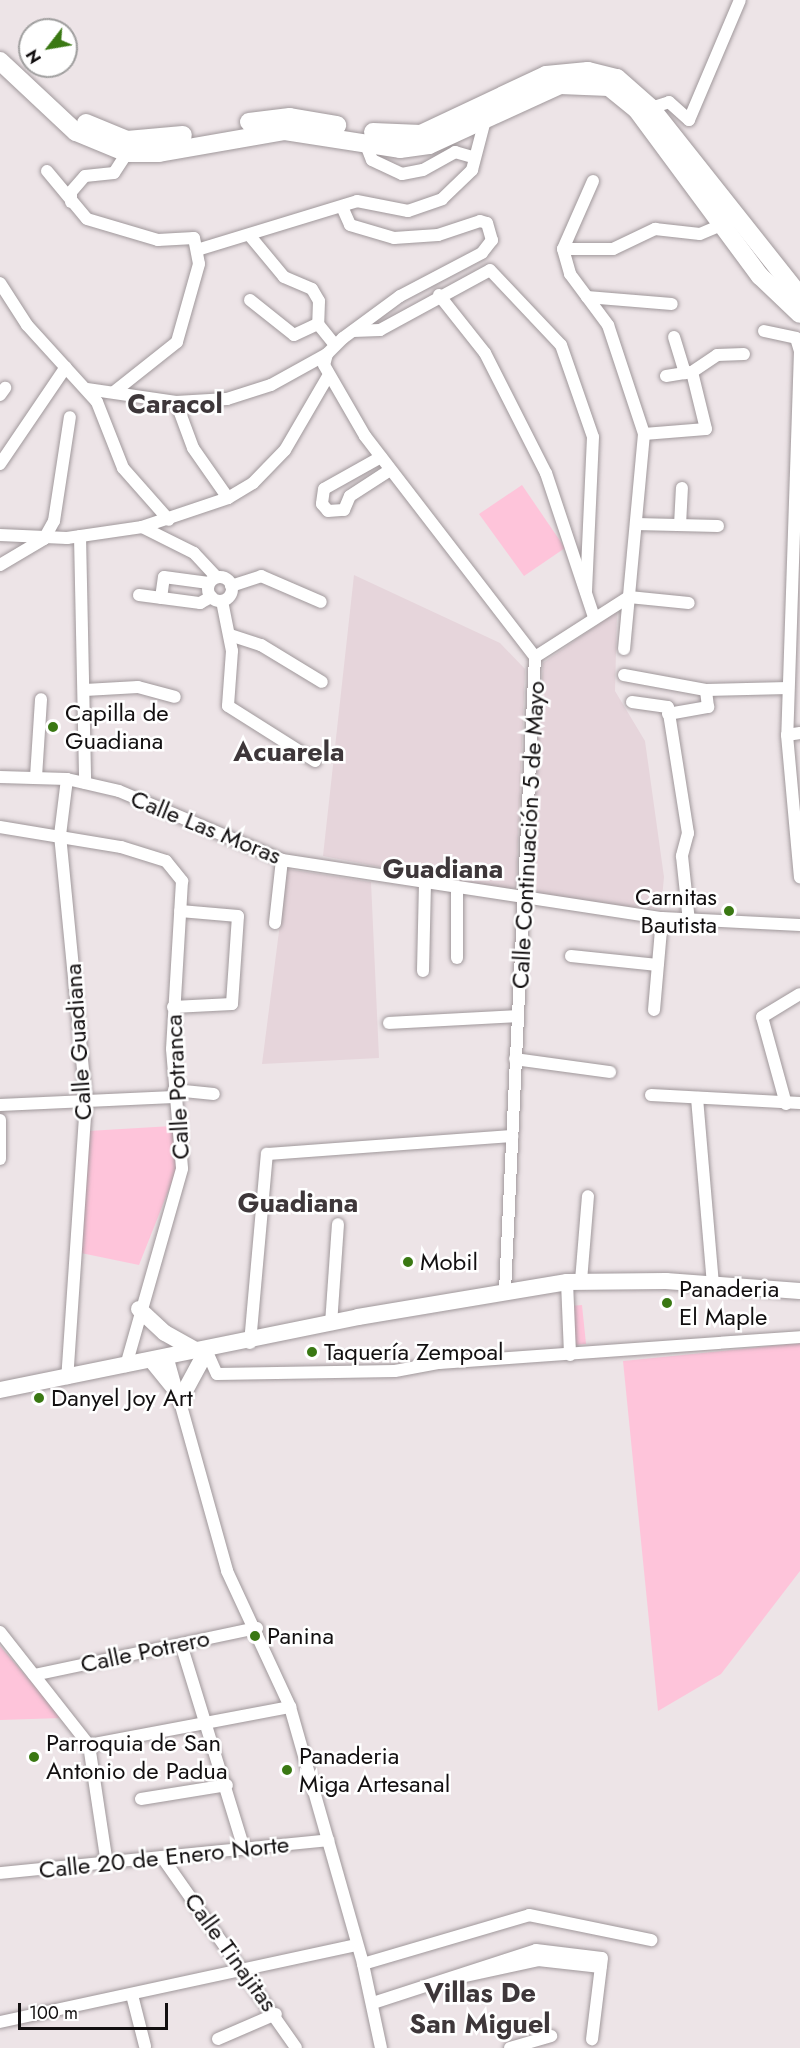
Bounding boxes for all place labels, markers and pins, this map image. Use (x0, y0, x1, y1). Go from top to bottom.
place label: Capilla de Guadiana (65, 699, 169, 755)
marker: Capilla de Guadiana (46, 720, 60, 734)
place label: Carnitas Bautista (635, 883, 717, 939)
marker: Carnitas Bautista (722, 904, 736, 918)
place label: Mobil (420, 1248, 478, 1276)
marker: Mobil (401, 1255, 415, 1269)
place label: Panaderia El Maple (679, 1275, 779, 1331)
marker: Panaderia El Maple (660, 1296, 674, 1310)
place label: Taquería Zempoal (324, 1338, 503, 1366)
marker: Taquería Zempoal (305, 1345, 319, 1359)
place label: Danyel Joy Art (51, 1384, 193, 1412)
marker: Danyel Joy Art (32, 1391, 46, 1405)
place label: Panina (267, 1622, 334, 1650)
marker: Panina (248, 1629, 262, 1643)
place label: Parroquia de San Antonio de Padua (46, 1729, 227, 1785)
place label: Panaderia Miga Artesanal (299, 1742, 450, 1798)
marker: Parroquia de San Antonio de Padua (27, 1750, 41, 1764)
marker: Panaderia Miga Artesanal (280, 1763, 294, 1777)

